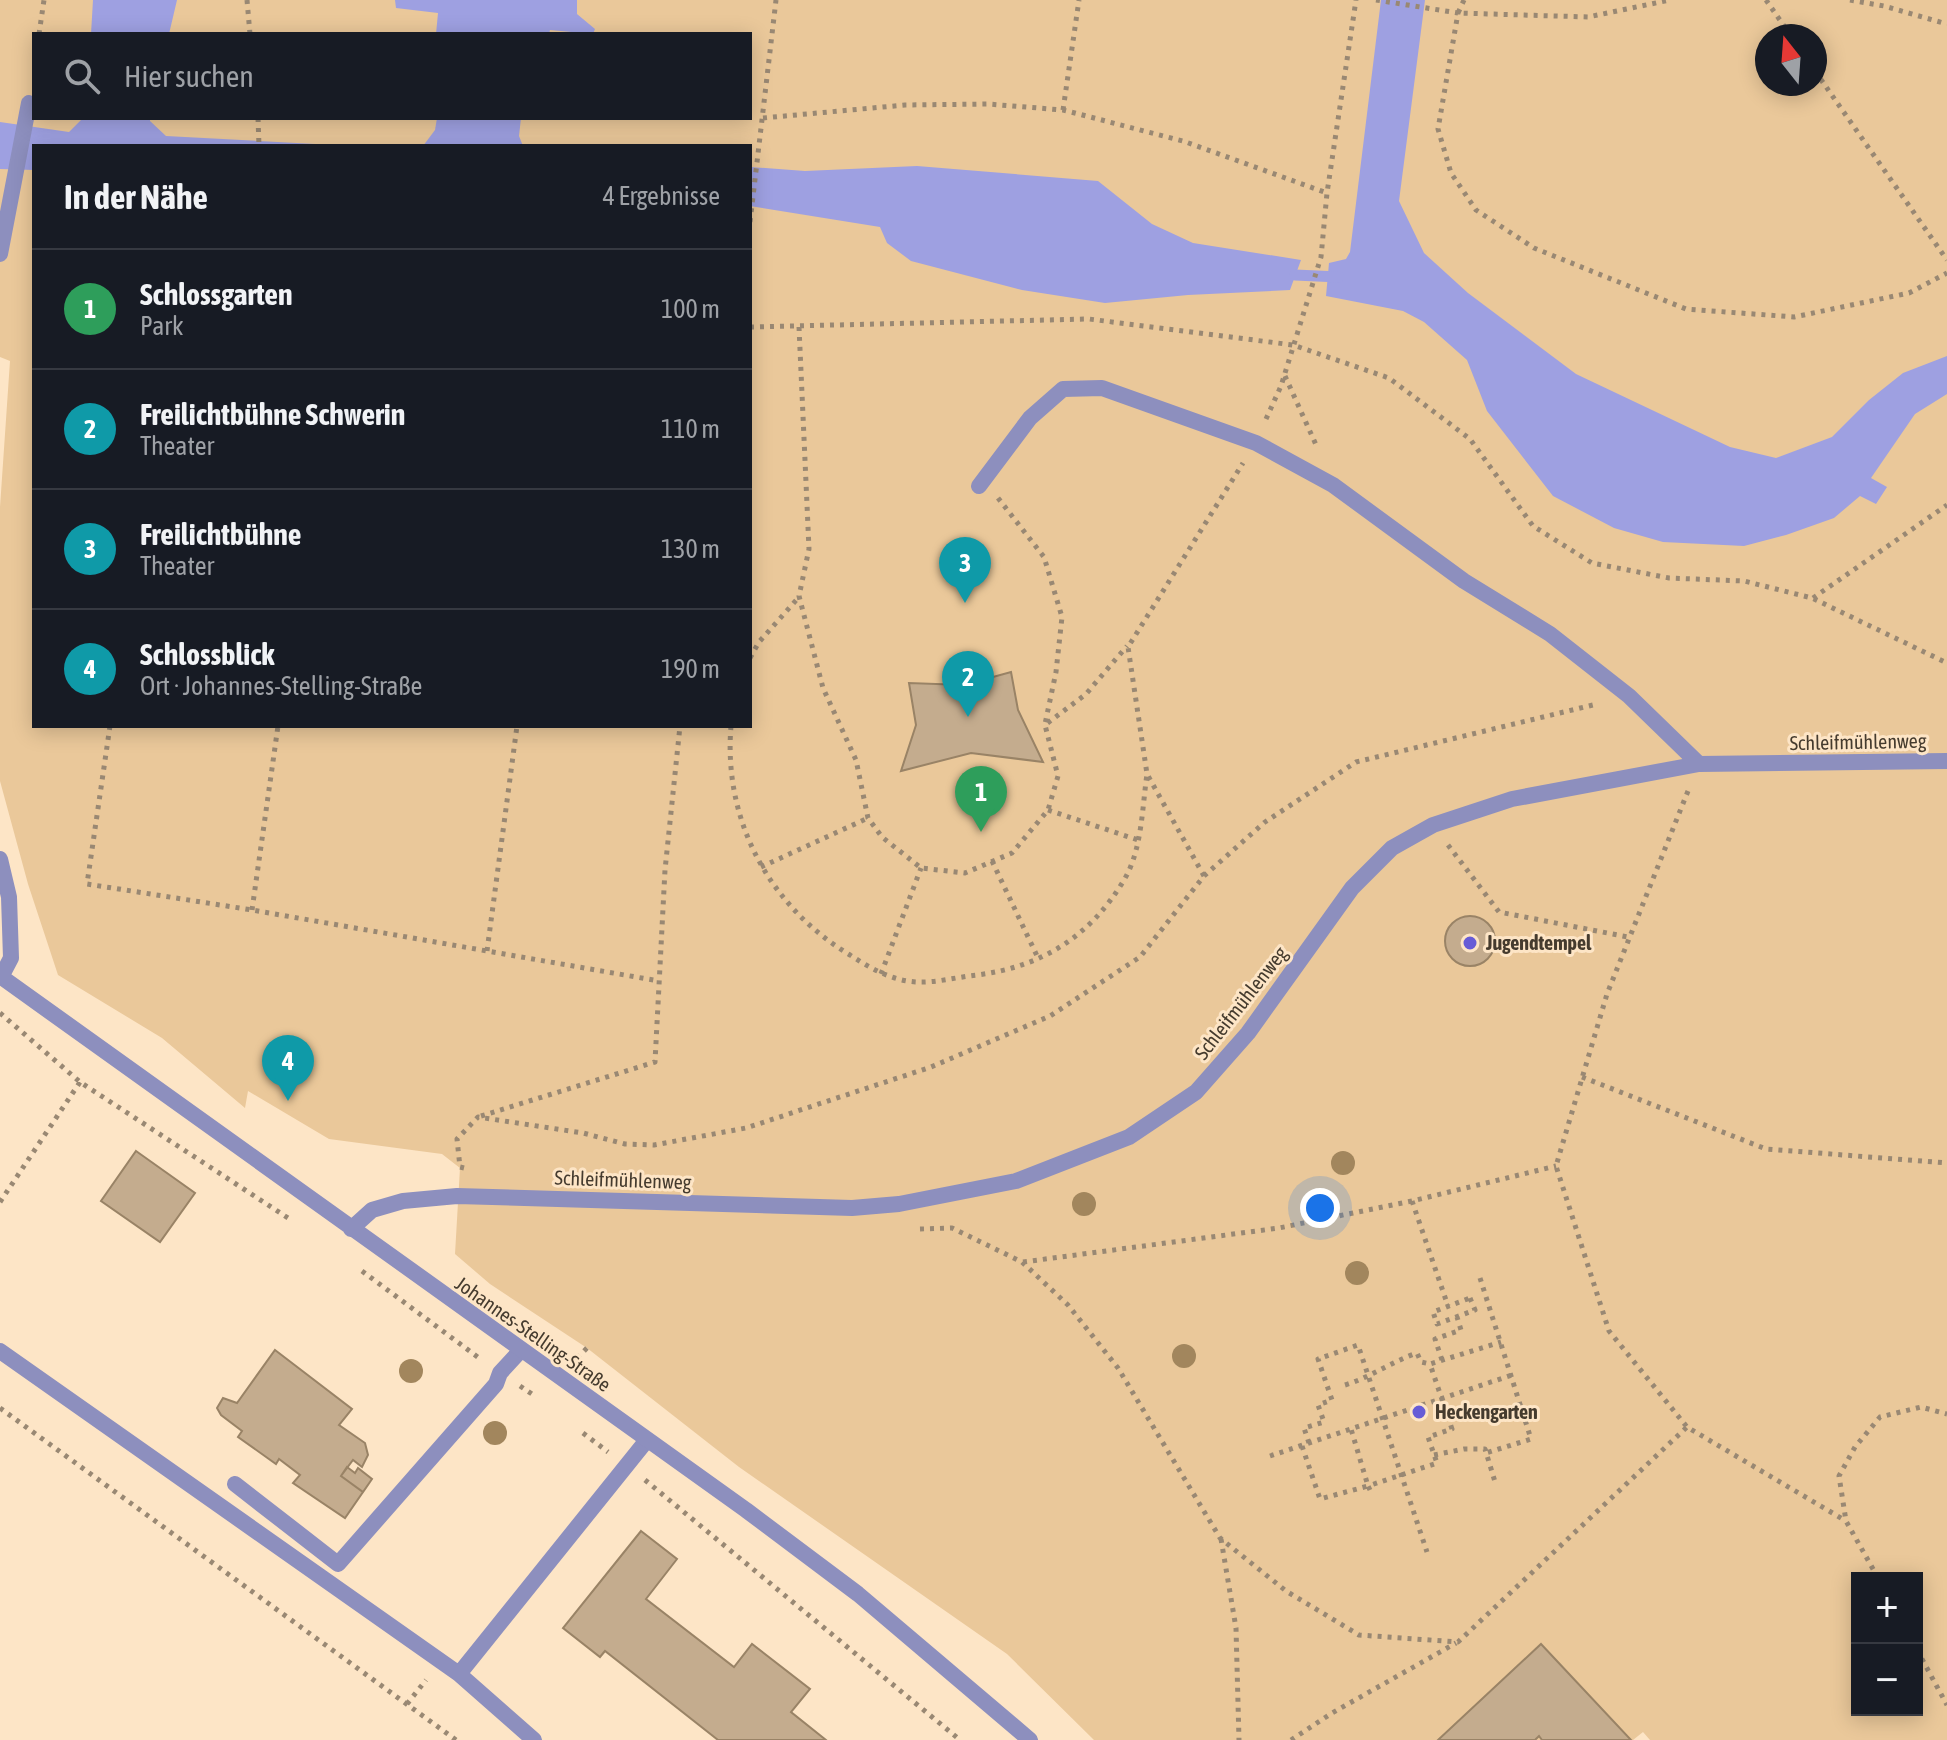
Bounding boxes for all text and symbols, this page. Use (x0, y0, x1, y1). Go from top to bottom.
north arrow (1755, 24, 1827, 96)
search box (32, 32, 752, 120)
icon: search (60, 54, 104, 98)
text: Hier suchen (124, 59, 254, 93)
text: In der Nähe (64, 177, 208, 216)
text: 4 Ergebnisse (603, 181, 720, 211)
text: Schlossgarten (140, 277, 293, 311)
text: 1 (84, 294, 96, 324)
text: 100 m (661, 294, 720, 324)
text: Park (140, 311, 183, 341)
text: Freilichtbühne Schwerin (140, 397, 405, 431)
text: 2 (84, 414, 96, 444)
text: 110 m (661, 414, 720, 444)
text: Theater (140, 431, 214, 461)
text: Freilichtbühne (140, 517, 301, 551)
text: 3 (84, 534, 96, 564)
text: 130 m (661, 534, 720, 564)
pin: 3 (939, 537, 991, 603)
text: Theater (140, 551, 214, 581)
text: Schlossblick (140, 637, 275, 671)
pin: 2 (942, 651, 994, 717)
text: 4 (84, 654, 96, 684)
text: 190 m (661, 654, 720, 684)
text: Ort · Johannes-Stelling-Straße (140, 671, 422, 701)
street label: Schleifmühlenweg (1789, 729, 1927, 754)
pin: 1 (955, 766, 1007, 832)
place label: Jugendtempel (1485, 931, 1592, 954)
marker: Jugendtempel (1461, 934, 1479, 952)
street label: Schleifmühlenweg (1189, 941, 1292, 1064)
pin: 4 (262, 1035, 314, 1101)
street label: Schleifmühlenweg (554, 1166, 692, 1193)
your location (1300, 1188, 1340, 1228)
street label: Johannes-Stelling-Straße (451, 1271, 615, 1396)
place label: Heckengarten (1435, 1400, 1538, 1423)
marker: Heckengarten (1410, 1403, 1428, 1421)
map controls (1851, 1572, 1923, 1716)
button: + (1851, 1572, 1923, 1644)
button: − (1851, 1644, 1923, 1716)

